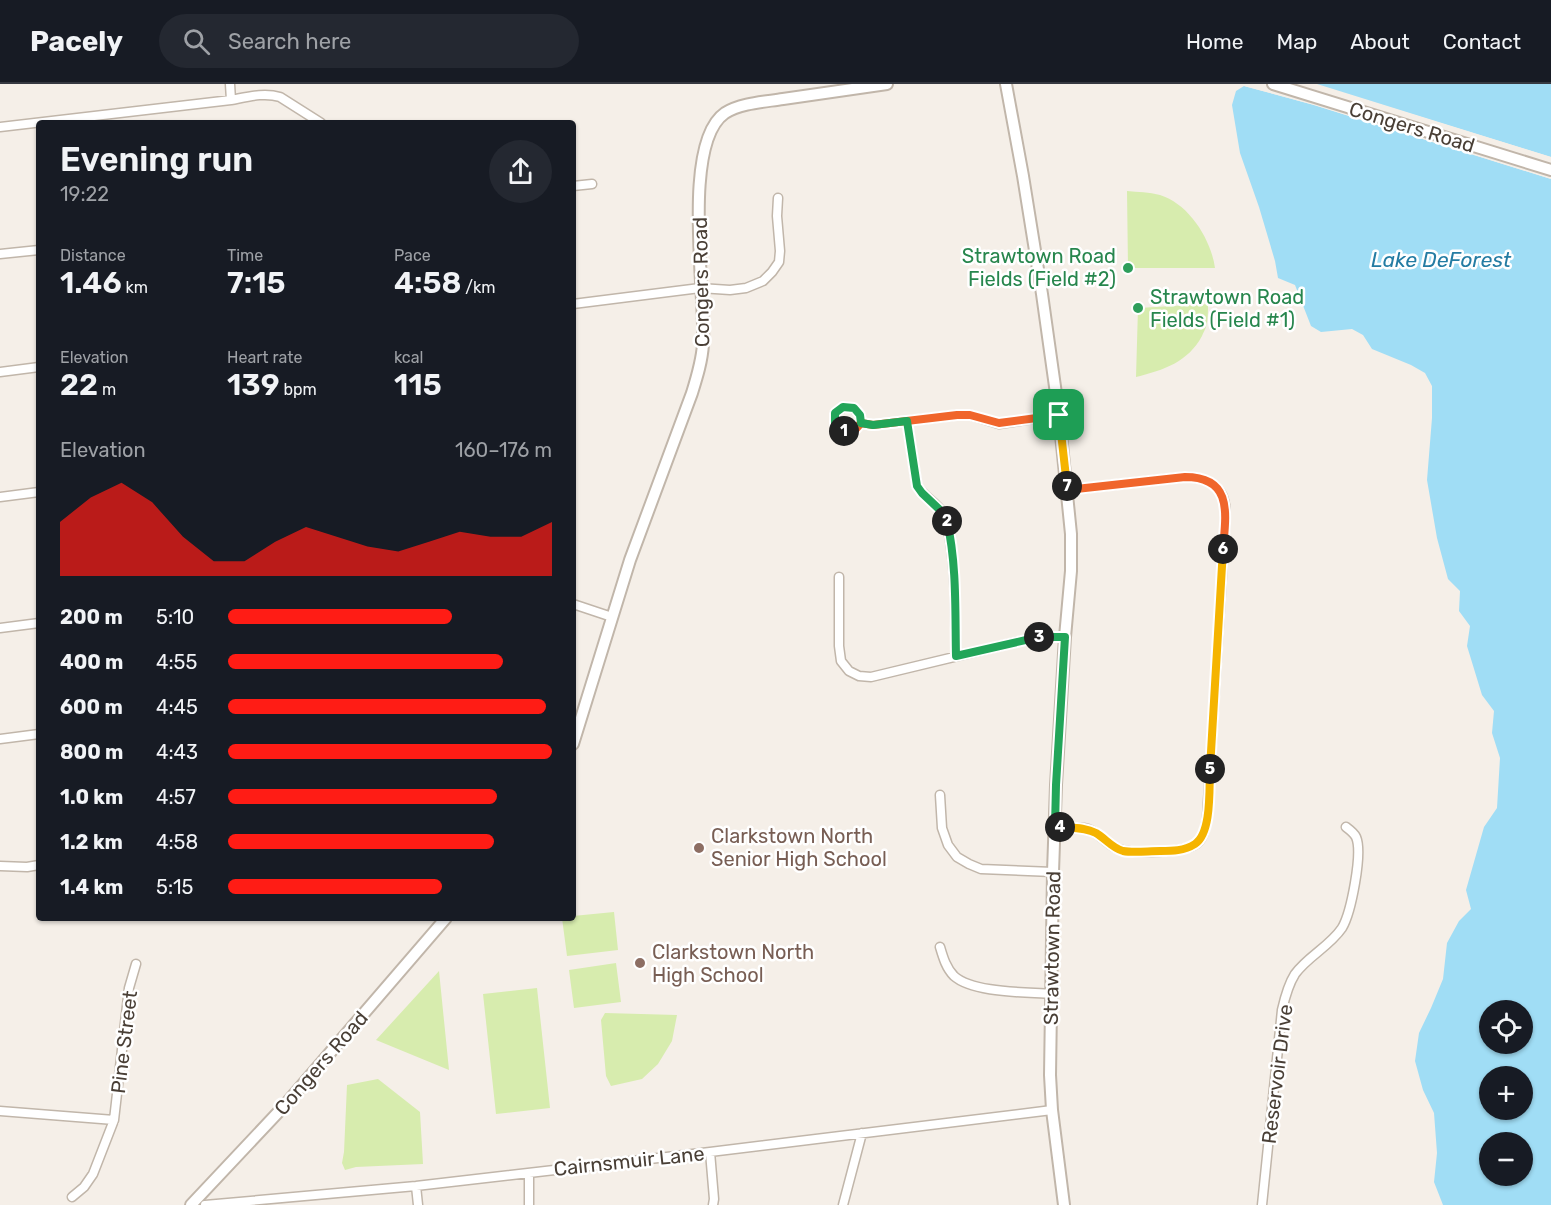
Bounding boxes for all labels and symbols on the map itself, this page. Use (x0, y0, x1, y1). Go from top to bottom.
street label: Congers Road (1346, 96, 1478, 158)
street label: Congers Road (688, 217, 714, 347)
place label: Strawtown Road Fields (Field #2) (962, 244, 1116, 291)
water label: Lake DeForest (1371, 247, 1512, 272)
marker: Strawtown Road Fields (Field #2) (1121, 261, 1135, 275)
place label: Strawtown Road Fields (Field #1) (1150, 285, 1304, 332)
marker: Strawtown Road Fields (Field #1) (1131, 301, 1145, 315)
pin (1033, 389, 1084, 440)
pin: 1 (829, 416, 859, 446)
pin: 7 (1052, 471, 1082, 501)
pin: 2 (932, 506, 962, 536)
pin: 6 (1208, 534, 1238, 564)
pin: 3 (1024, 622, 1054, 652)
pin: 5 (1195, 754, 1225, 784)
pin: 4 (1045, 812, 1075, 842)
place label: Clarkstown North Senior High School (711, 824, 887, 871)
marker: Clarkstown North Senior High School (692, 841, 706, 855)
street label: Strawtown Road (1039, 871, 1065, 1025)
place label: Clarkstown North High School (652, 940, 814, 987)
marker: Clarkstown North High School (633, 956, 647, 970)
street label: Pine Street (106, 989, 142, 1095)
street label: Reservoir Drive (1257, 1003, 1297, 1145)
street label: Congers Road (269, 1006, 373, 1120)
street label: Cairnsmuir Lane (552, 1141, 706, 1181)

